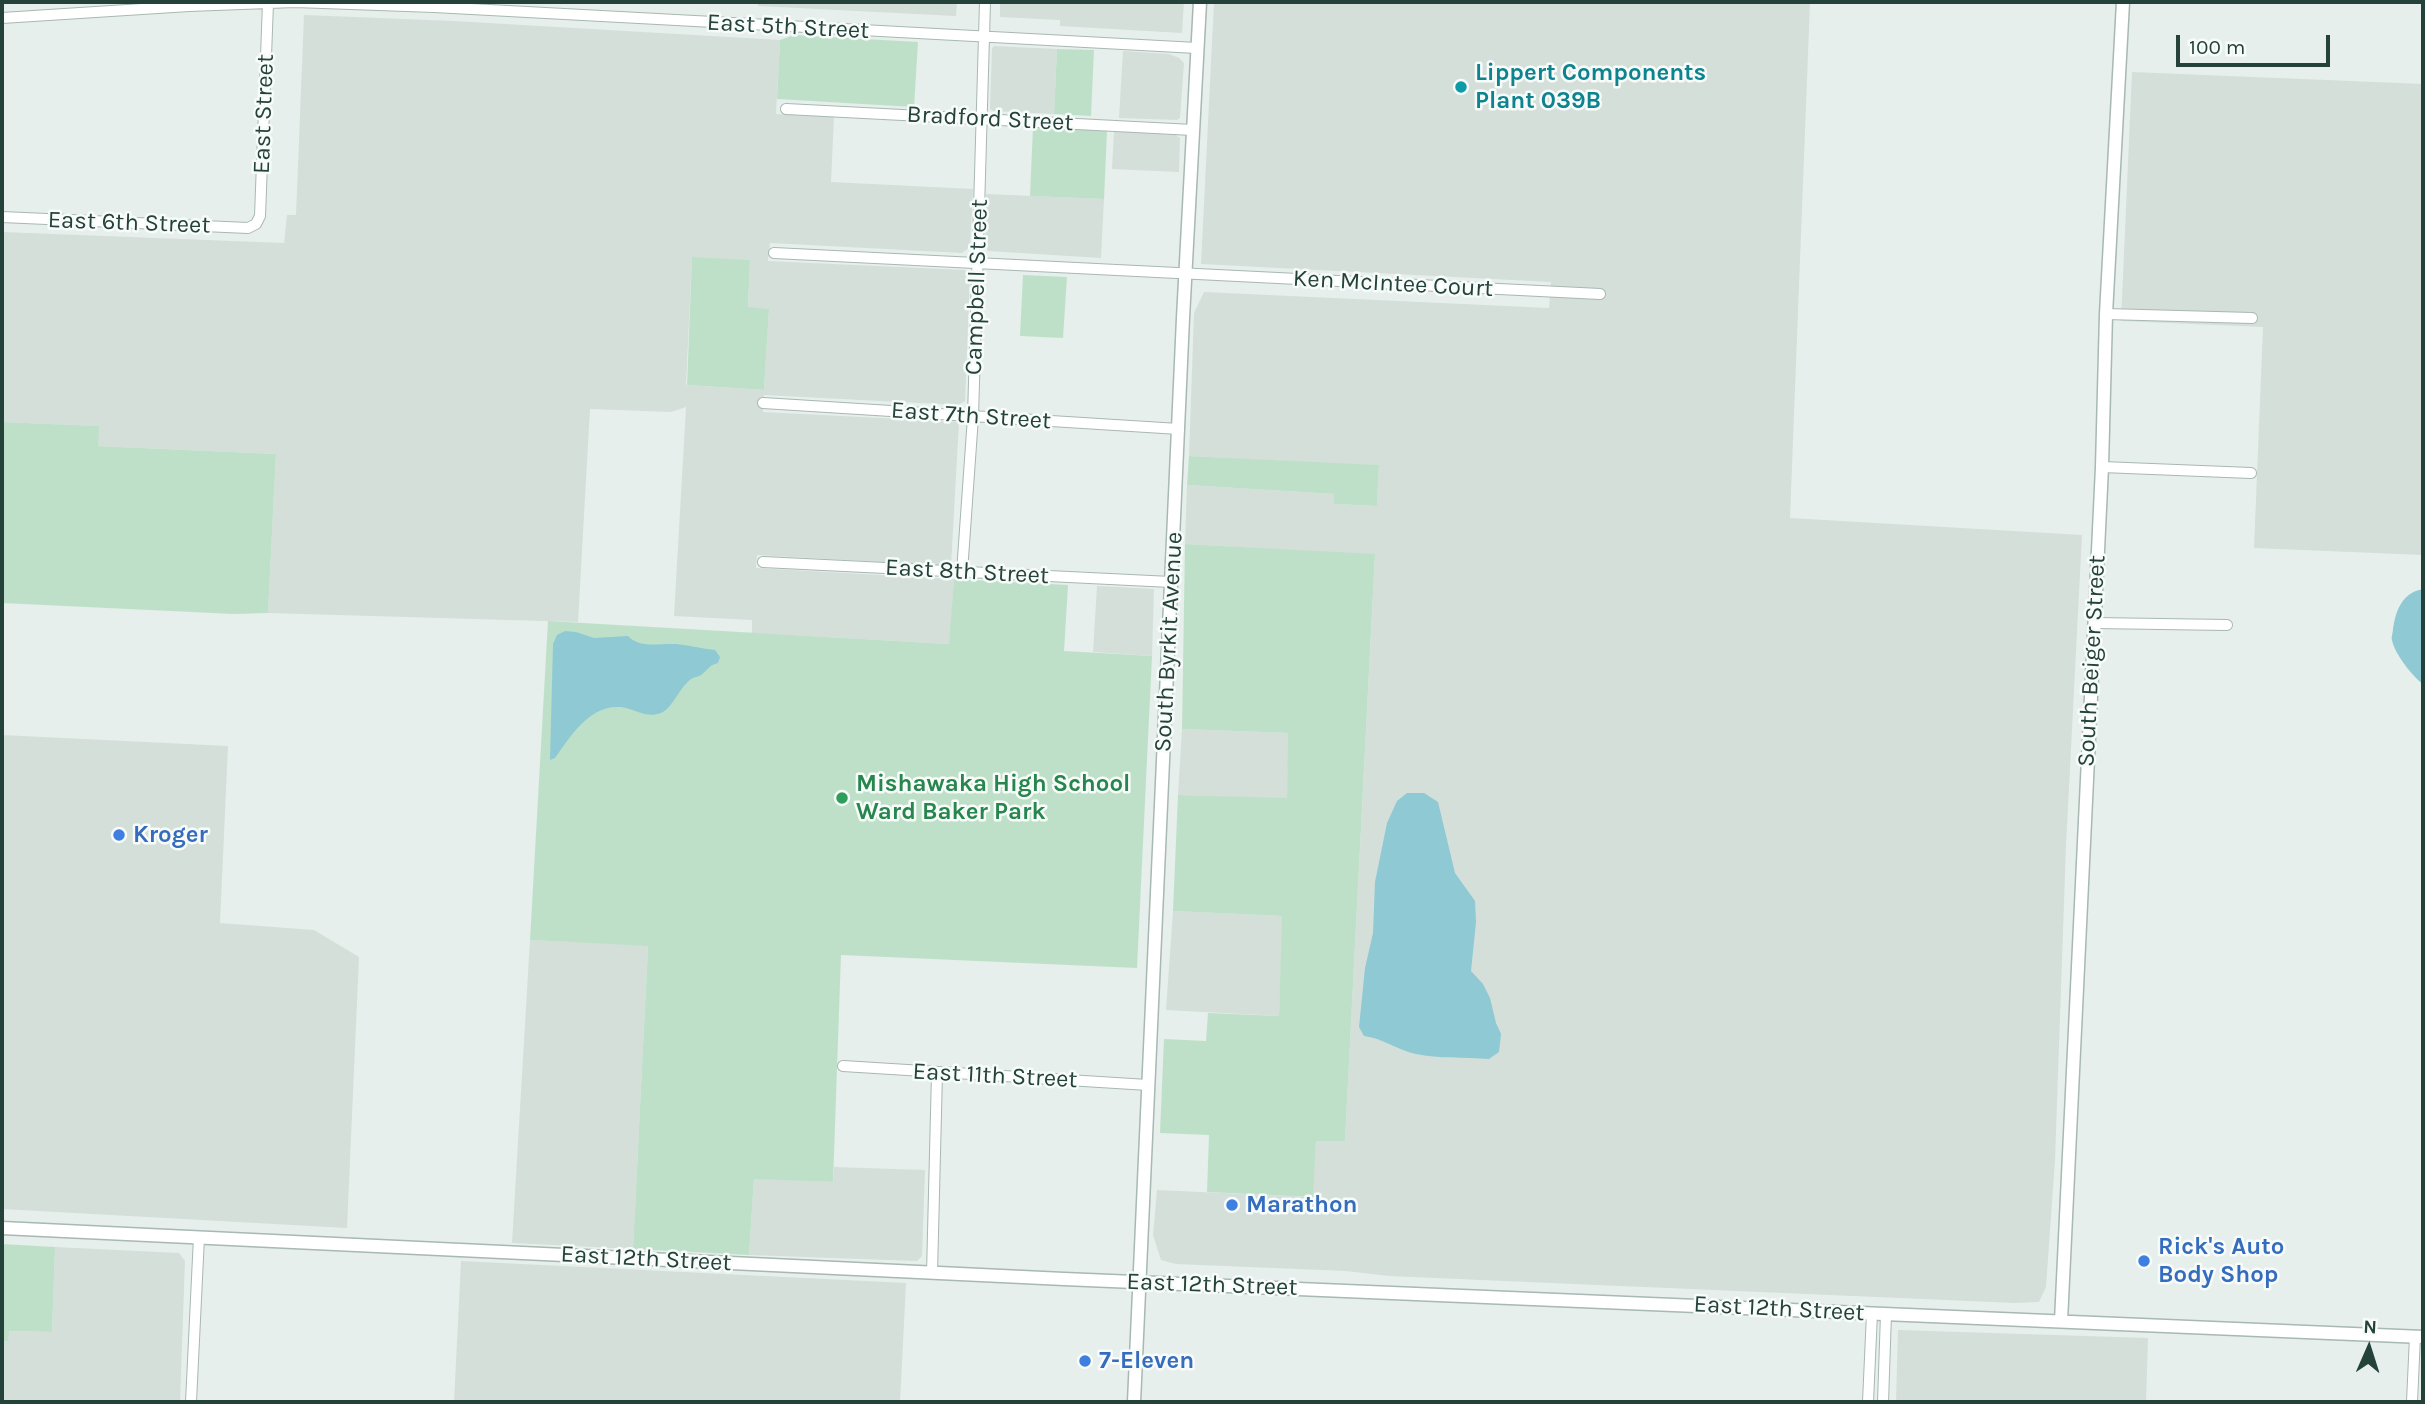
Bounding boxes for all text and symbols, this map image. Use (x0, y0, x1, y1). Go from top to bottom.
street label: East 5th Street (706, 8, 870, 46)
scale bar (2180, 21, 2334, 65)
text: 100 m (2189, 35, 2246, 59)
street label: East Street (248, 54, 280, 174)
place label: Lippert Components Plant 039B (1475, 59, 1706, 115)
marker: Lippert Components Plant 039B (1453, 79, 1469, 95)
street label: Bradford Street (906, 100, 1074, 138)
street label: Campbell Street (960, 199, 994, 375)
street label: East 6th Street (47, 206, 211, 240)
street label: Ken McIntee Court (1292, 264, 1494, 304)
street label: East 7th Street (890, 396, 1052, 436)
street label: South Byrkit Avenue (1149, 531, 1189, 753)
street label: East 8th Street (884, 553, 1050, 591)
street label: South Beiger Street (2072, 554, 2112, 768)
place label: Mishawaka High School Ward Baker Park (856, 770, 1130, 826)
marker: Mishawaka High School Ward Baker Park (834, 790, 850, 806)
place label: Kroger (133, 821, 208, 849)
marker: Kroger (111, 827, 127, 843)
street label: East 11th Street (912, 1057, 1078, 1095)
place label: Marathon (1246, 1191, 1357, 1219)
marker: Marathon (1224, 1197, 1240, 1213)
place label: Rick's Auto Body Shop (2158, 1233, 2284, 1289)
street label: East 12th Street (560, 1240, 732, 1278)
marker: Rick's Auto Body Shop (2136, 1253, 2152, 1269)
street label: East 12th Street (1126, 1268, 1298, 1302)
street label: East 12th Street (1693, 1290, 1865, 1328)
north arrow (2334, 1313, 2404, 1383)
text: N (2363, 1316, 2377, 1338)
place label: 7-Eleven (1099, 1347, 1194, 1375)
marker: 7-Eleven (1077, 1353, 1093, 1369)

